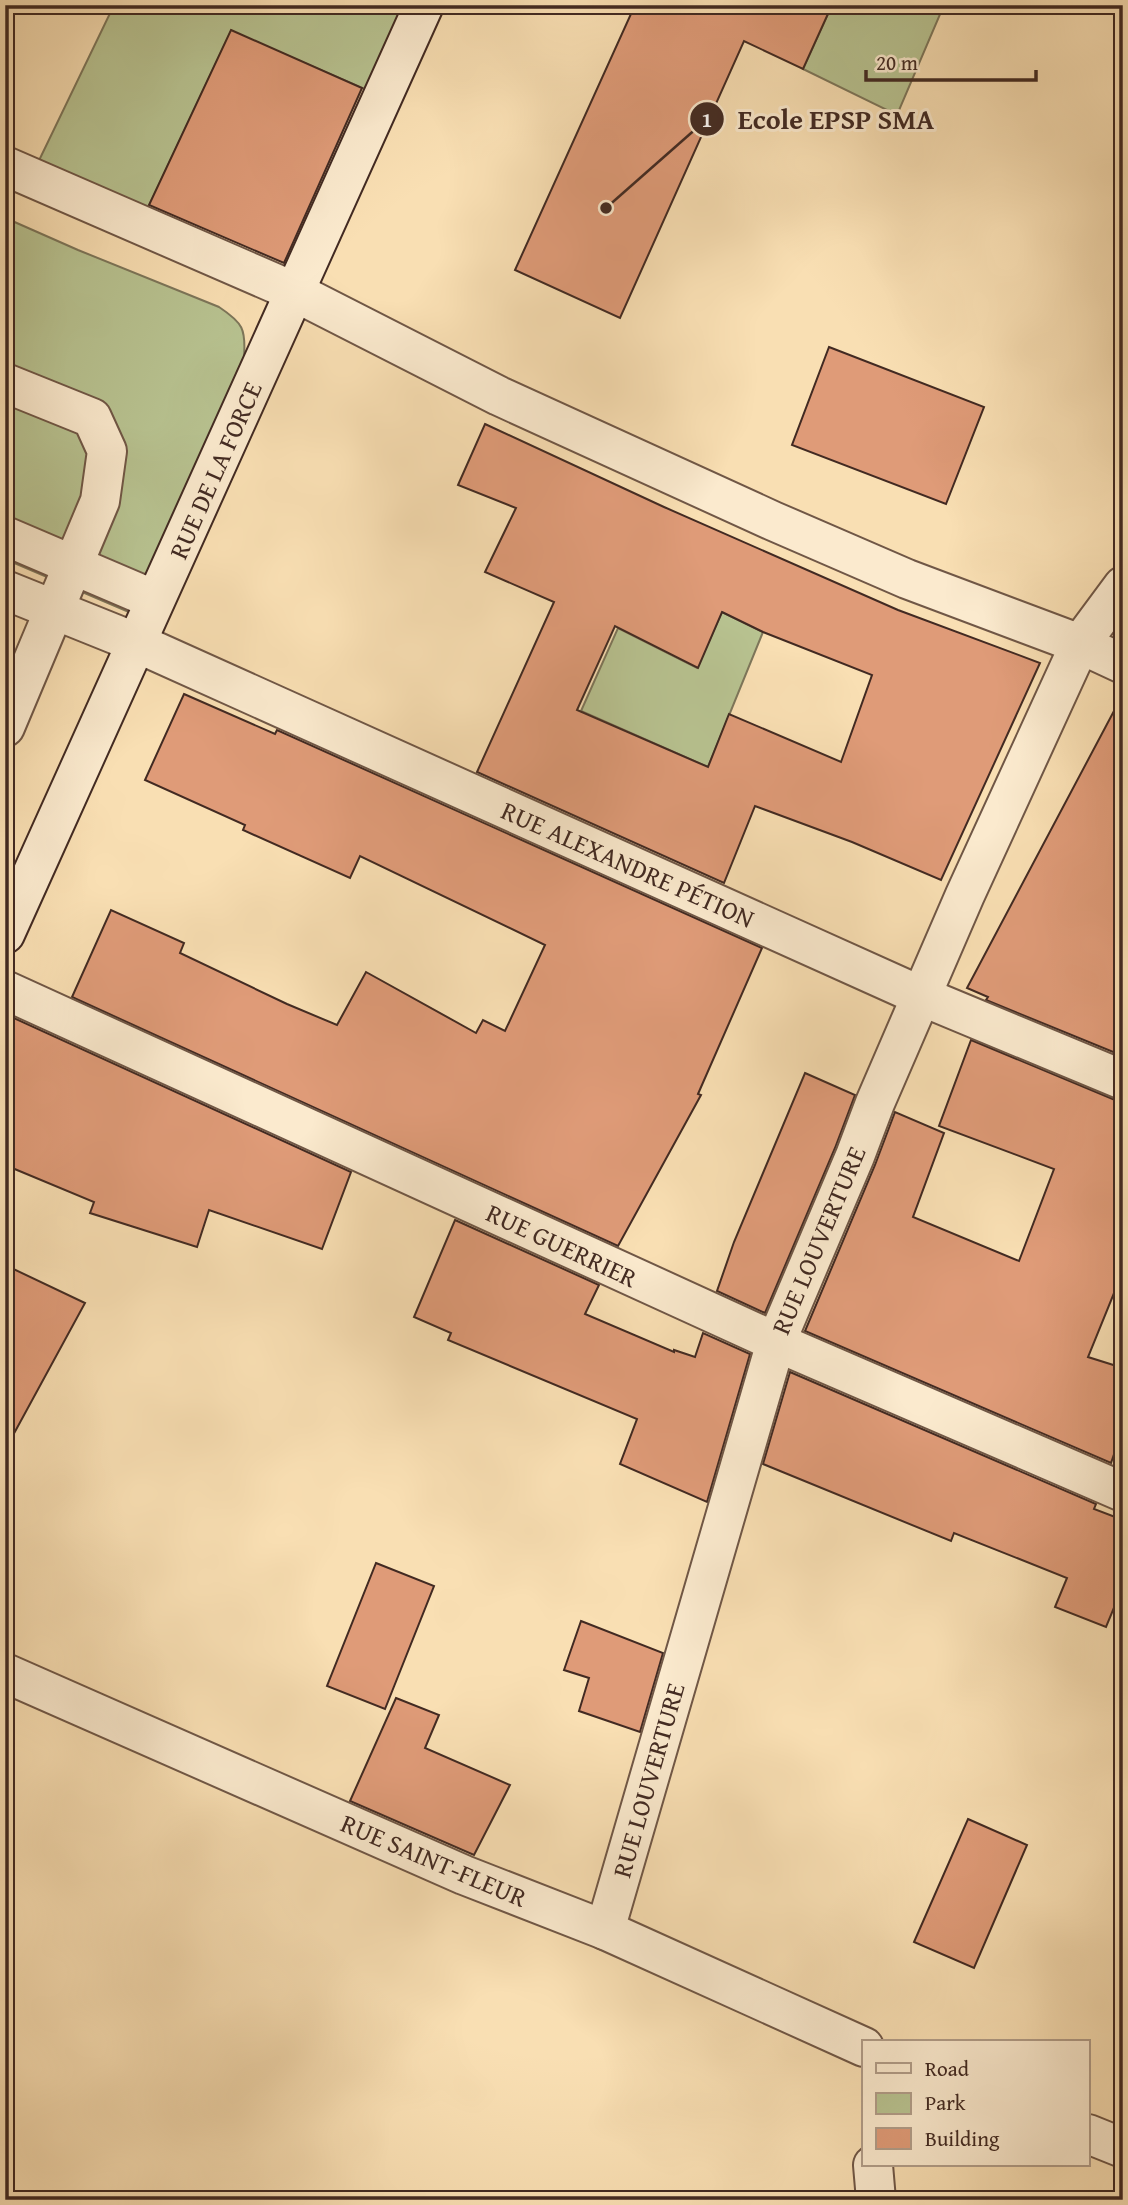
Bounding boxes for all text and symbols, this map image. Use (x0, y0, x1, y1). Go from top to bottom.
scale bar (866, 38, 1035, 82)
text: 20 m (876, 47, 918, 78)
callout: Ecole EPSP SMA (689, 95, 949, 144)
text: Ecole EPSP SMA (738, 98, 934, 139)
text: 1 (702, 104, 712, 135)
street label: RUE DE LA FORCE (158, 375, 272, 565)
street label: RUE ALEXANDRE PÉTION (495, 791, 761, 937)
street label: RUE LOUVERTURE (761, 1140, 875, 1340)
street label: RUE GUERRIER (480, 1193, 644, 1297)
street label: RUE LOUVERTURE (602, 1678, 694, 1882)
street label: RUE SAINT-FLEUR (335, 1803, 533, 1917)
legend (862, 2040, 1090, 2166)
text: Road (925, 2053, 970, 2084)
text: Park (925, 2087, 966, 2118)
text: Building (925, 2123, 1000, 2154)

